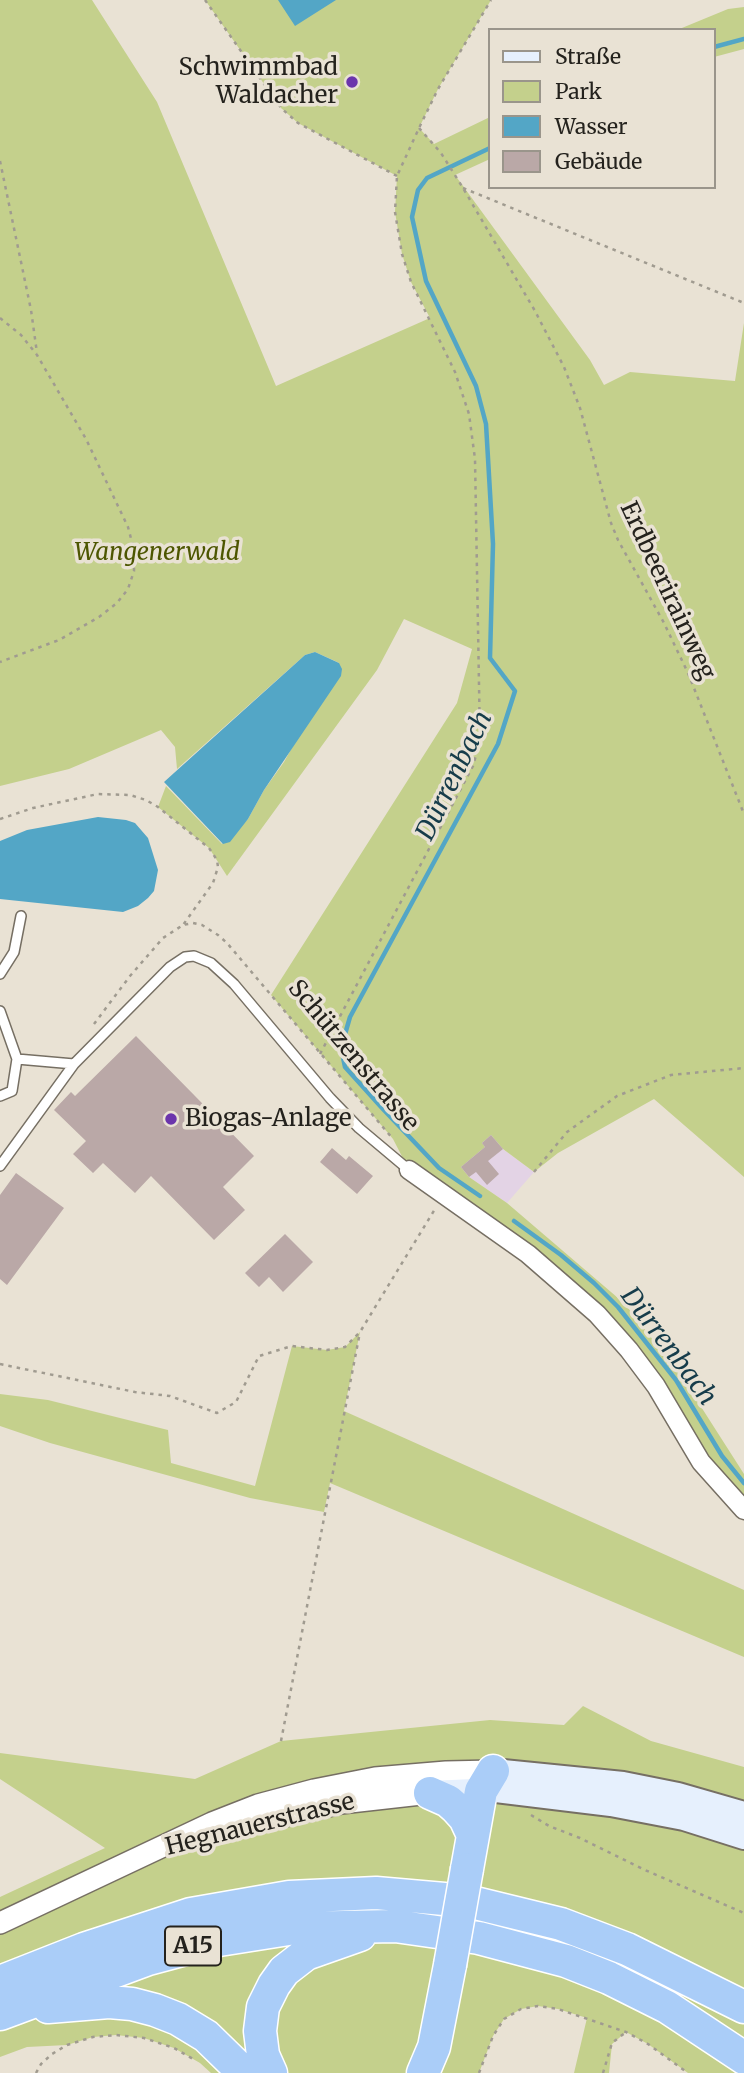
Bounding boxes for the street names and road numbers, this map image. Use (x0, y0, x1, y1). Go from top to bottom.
street label: Erdbeerirainweg (613, 498, 721, 684)
street label: Schützenstrasse (282, 975, 424, 1137)
street label: Hegnauerstrasse (163, 1788, 357, 1862)
road number: A15 (165, 1926, 221, 1966)

